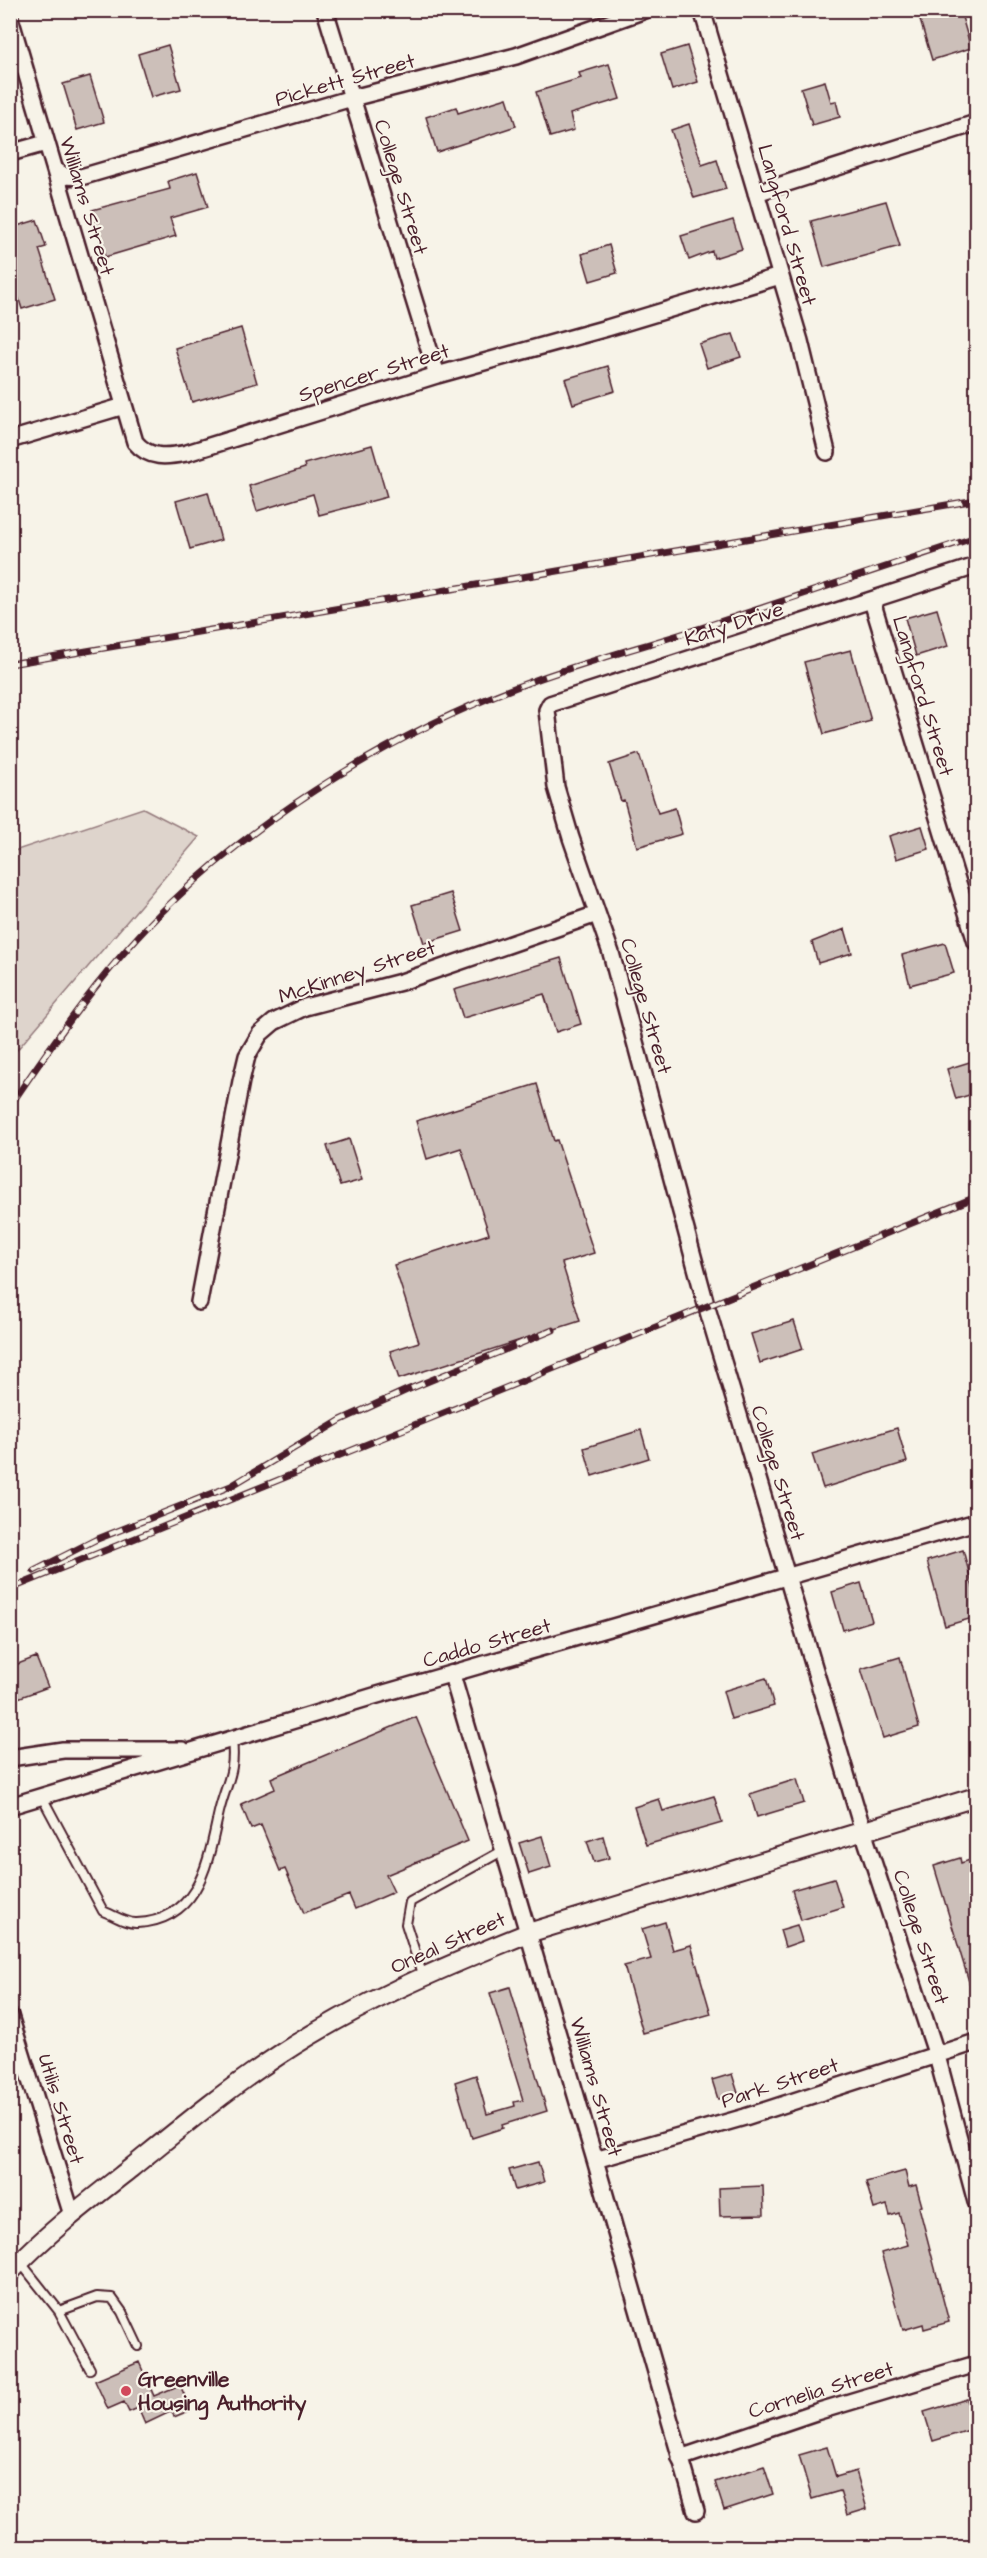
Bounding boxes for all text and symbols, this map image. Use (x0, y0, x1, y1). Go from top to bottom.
street label: Pickett Street (272, 46, 419, 114)
street label: College Street (365, 116, 435, 259)
street label: Williams Street (52, 133, 122, 279)
street label: Langford Street (748, 141, 824, 310)
street label: Spencer Street (295, 336, 454, 411)
street label: Katy Drive (681, 594, 788, 656)
street label: Langford Street (883, 612, 961, 781)
street label: McKinney Street (275, 933, 440, 1013)
street label: College Street (611, 935, 679, 1078)
street label: College Street (742, 1402, 812, 1545)
street label: Caddo Street (420, 1611, 555, 1675)
street label: College Street (884, 1866, 957, 2009)
street label: Oneal Street (386, 1905, 511, 1981)
street label: Williams Street (562, 2014, 630, 2160)
street label: Utilis Street (31, 2050, 92, 2168)
street label: Park Street (718, 2050, 843, 2116)
street label: Cornelia Street (745, 2354, 898, 2426)
place label: Greenville Housing Authority (138, 2365, 307, 2421)
marker: Greenville Housing Authority (119, 2384, 133, 2398)

